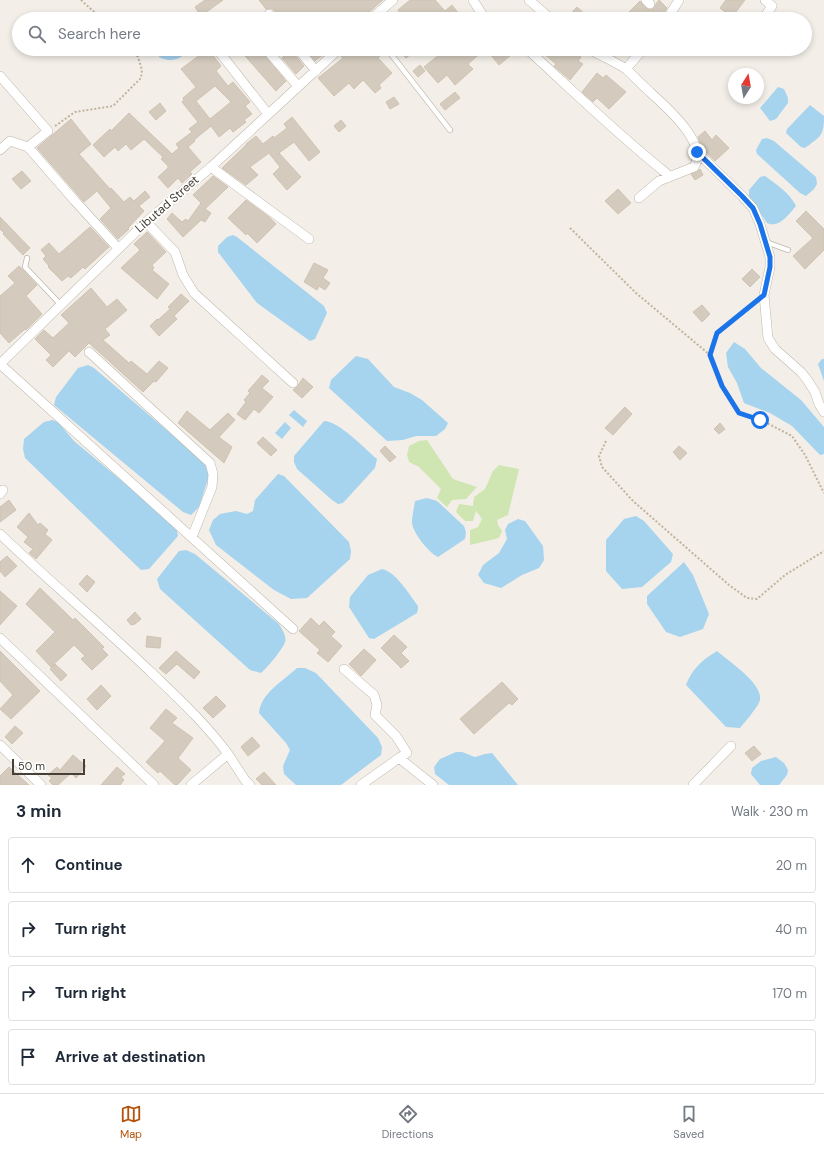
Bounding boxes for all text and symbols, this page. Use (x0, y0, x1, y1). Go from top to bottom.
search box (12, 12, 812, 56)
icon: search (26, 23, 48, 45)
text: Search here (58, 24, 141, 44)
north arrow (728, 68, 764, 104)
route end (688, 143, 706, 161)
street label: Libutad Street (132, 172, 202, 236)
route start (751, 411, 769, 429)
scale bar (12, 757, 85, 776)
text: 50 m (18, 759, 45, 773)
text: 3 min (16, 800, 61, 822)
text: Walk · 230 m (731, 803, 808, 820)
icon: ahead (17, 854, 39, 876)
text: Continue (55, 855, 123, 875)
text: 20 m (776, 857, 807, 874)
icon: right (17, 918, 39, 940)
text: Turn right (55, 919, 126, 939)
text: 40 m (775, 921, 807, 938)
icon: right (17, 982, 39, 1004)
text: Turn right (55, 983, 126, 1003)
text: 170 m (772, 985, 807, 1002)
icon: arrive (17, 1046, 39, 1068)
text: Arrive at destination (55, 1047, 206, 1067)
tab: Map (120, 1103, 142, 1141)
tab: Directions (382, 1103, 434, 1141)
tab: Saved (673, 1103, 704, 1141)

